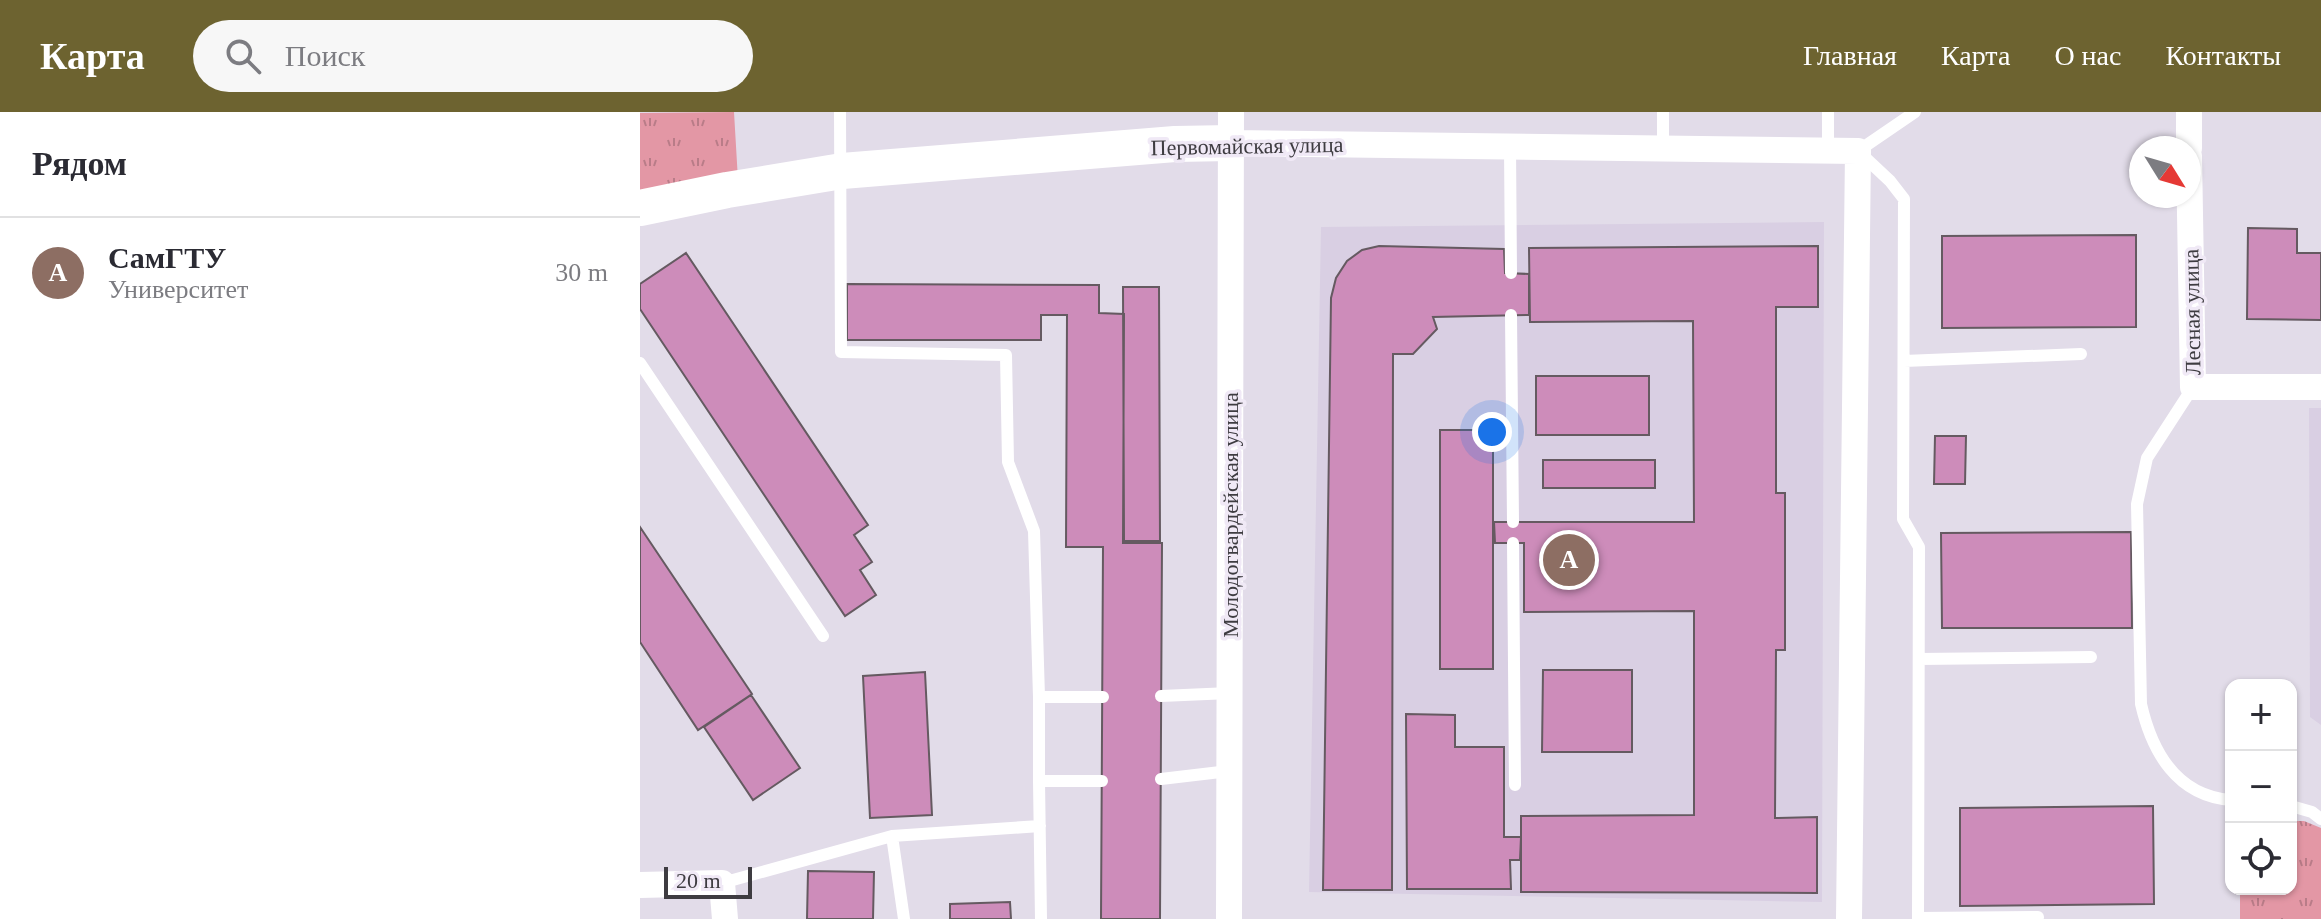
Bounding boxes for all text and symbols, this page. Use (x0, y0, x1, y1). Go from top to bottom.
search box (193, 20, 753, 92)
icon: search (221, 34, 265, 78)
text: Карта (40, 35, 145, 77)
text: Поиск (285, 39, 365, 72)
text: Главная (1803, 40, 1897, 71)
text: Карта (1941, 40, 2010, 71)
text: О нас (2054, 40, 2121, 71)
text: Контакты (2165, 40, 2281, 71)
street label: Первомайская улица (1150, 132, 1344, 160)
north arrow (2129, 136, 2201, 208)
text: Рядом (32, 145, 127, 182)
text: СамГТУ (108, 241, 226, 274)
street label: Лесная улица (2178, 248, 2206, 375)
text: A (49, 258, 67, 287)
text: 30 m (555, 258, 608, 287)
text: Университет (108, 275, 248, 304)
street label: Молодогвардейская улица (1218, 392, 1243, 638)
your location (1472, 412, 1512, 452)
pin: A (1543, 530, 1595, 590)
map controls (2225, 679, 2297, 895)
button: + (2225, 679, 2297, 751)
button: − (2225, 751, 2297, 823)
button: locate (2225, 823, 2297, 895)
scale bar (664, 863, 752, 899)
text: 20 m (676, 868, 721, 893)

